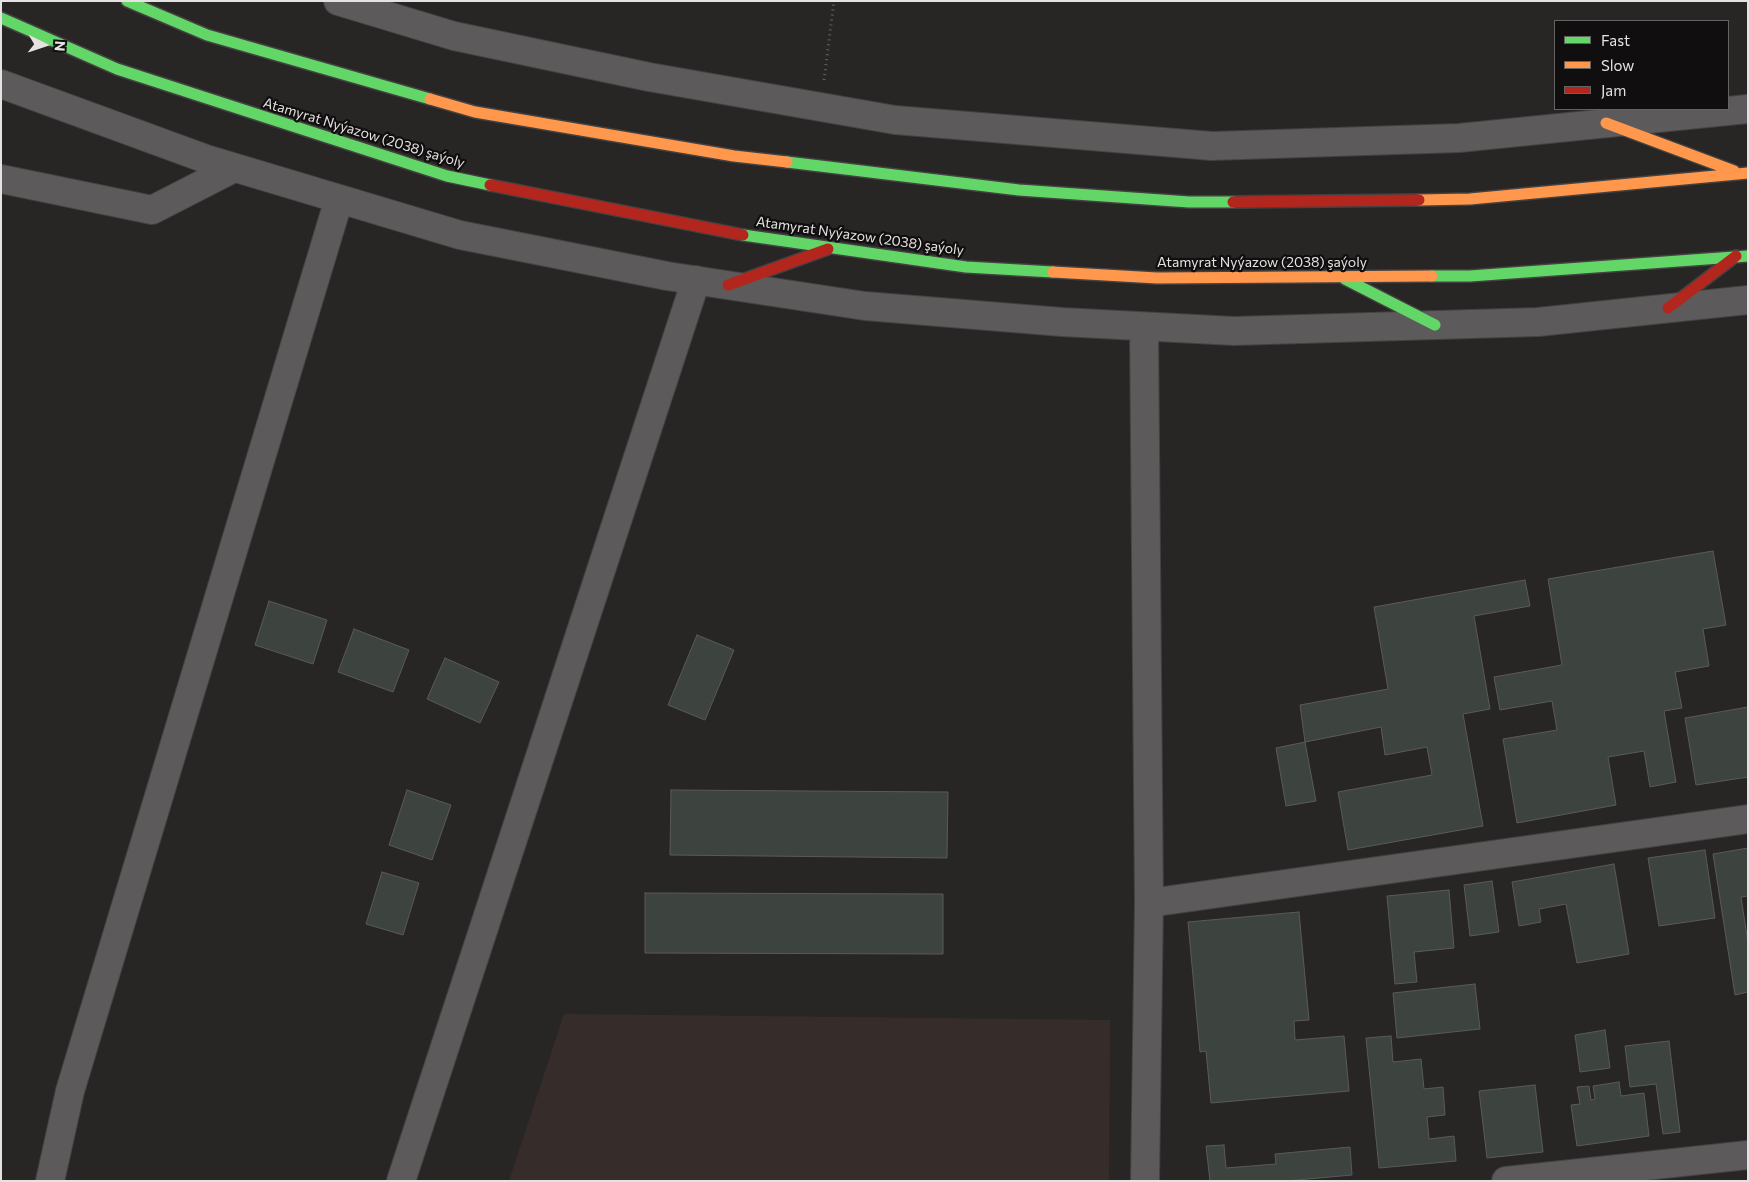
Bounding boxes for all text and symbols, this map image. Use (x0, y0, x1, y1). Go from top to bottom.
north arrow (20, 20, 70, 70)
legend (1554, 20, 1729, 110)
text: Fast (1601, 31, 1630, 49)
text: N (52, 40, 69, 52)
text: Slow (1601, 56, 1634, 74)
text: Jam (1601, 81, 1626, 99)
street label: Atamyrat Nyýazow (2038) şaýoly (261, 94, 467, 172)
street label: Atamyrat Nyýazow (2038) şaýoly (755, 213, 965, 259)
street label: Atamyrat Nyýazow (2038) şaýoly (1157, 254, 1367, 270)

